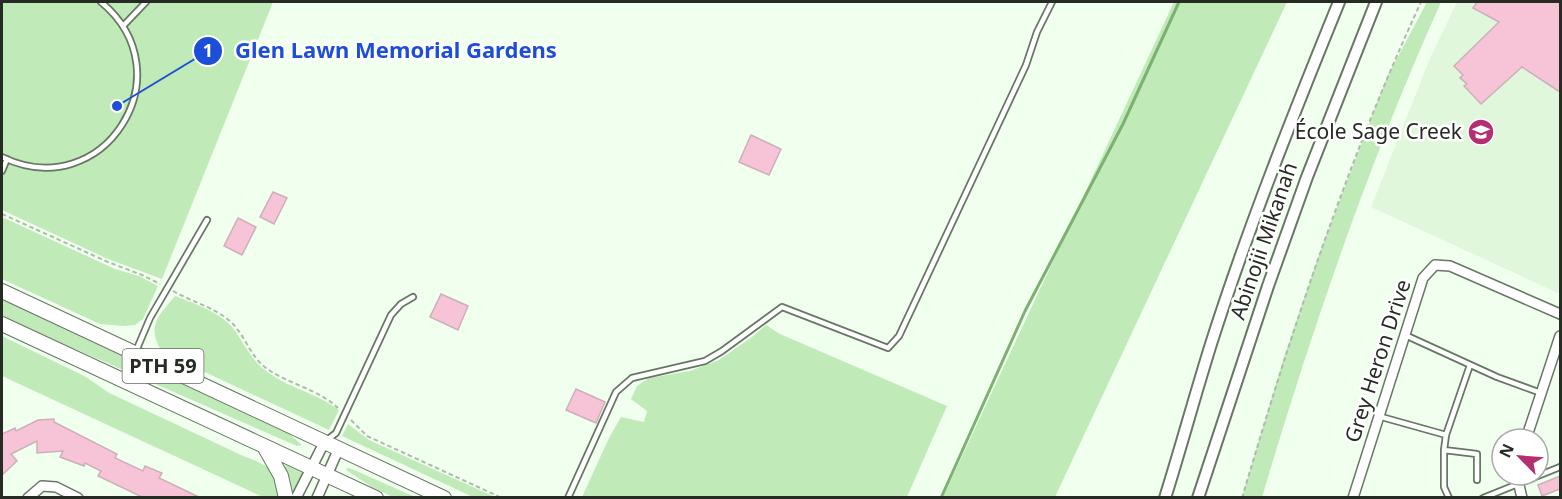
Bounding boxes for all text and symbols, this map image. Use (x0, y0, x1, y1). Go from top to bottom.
callout: Glen Lawn Memorial Gardens (193, 31, 569, 71)
text: Glen Lawn Memorial Gardens (235, 34, 557, 64)
text: 1 (203, 38, 213, 62)
place label: École Sage Creek (1295, 117, 1463, 145)
school or university icon: École Sage Creek (1466, 117, 1496, 147)
street label: Abinojii Mikanah (1223, 158, 1303, 323)
street label: Grey Heron Drive (1337, 276, 1417, 446)
road number: PTH 59 (122, 349, 204, 383)
north arrow (1490, 427, 1550, 487)
text: N (1494, 440, 1519, 461)

